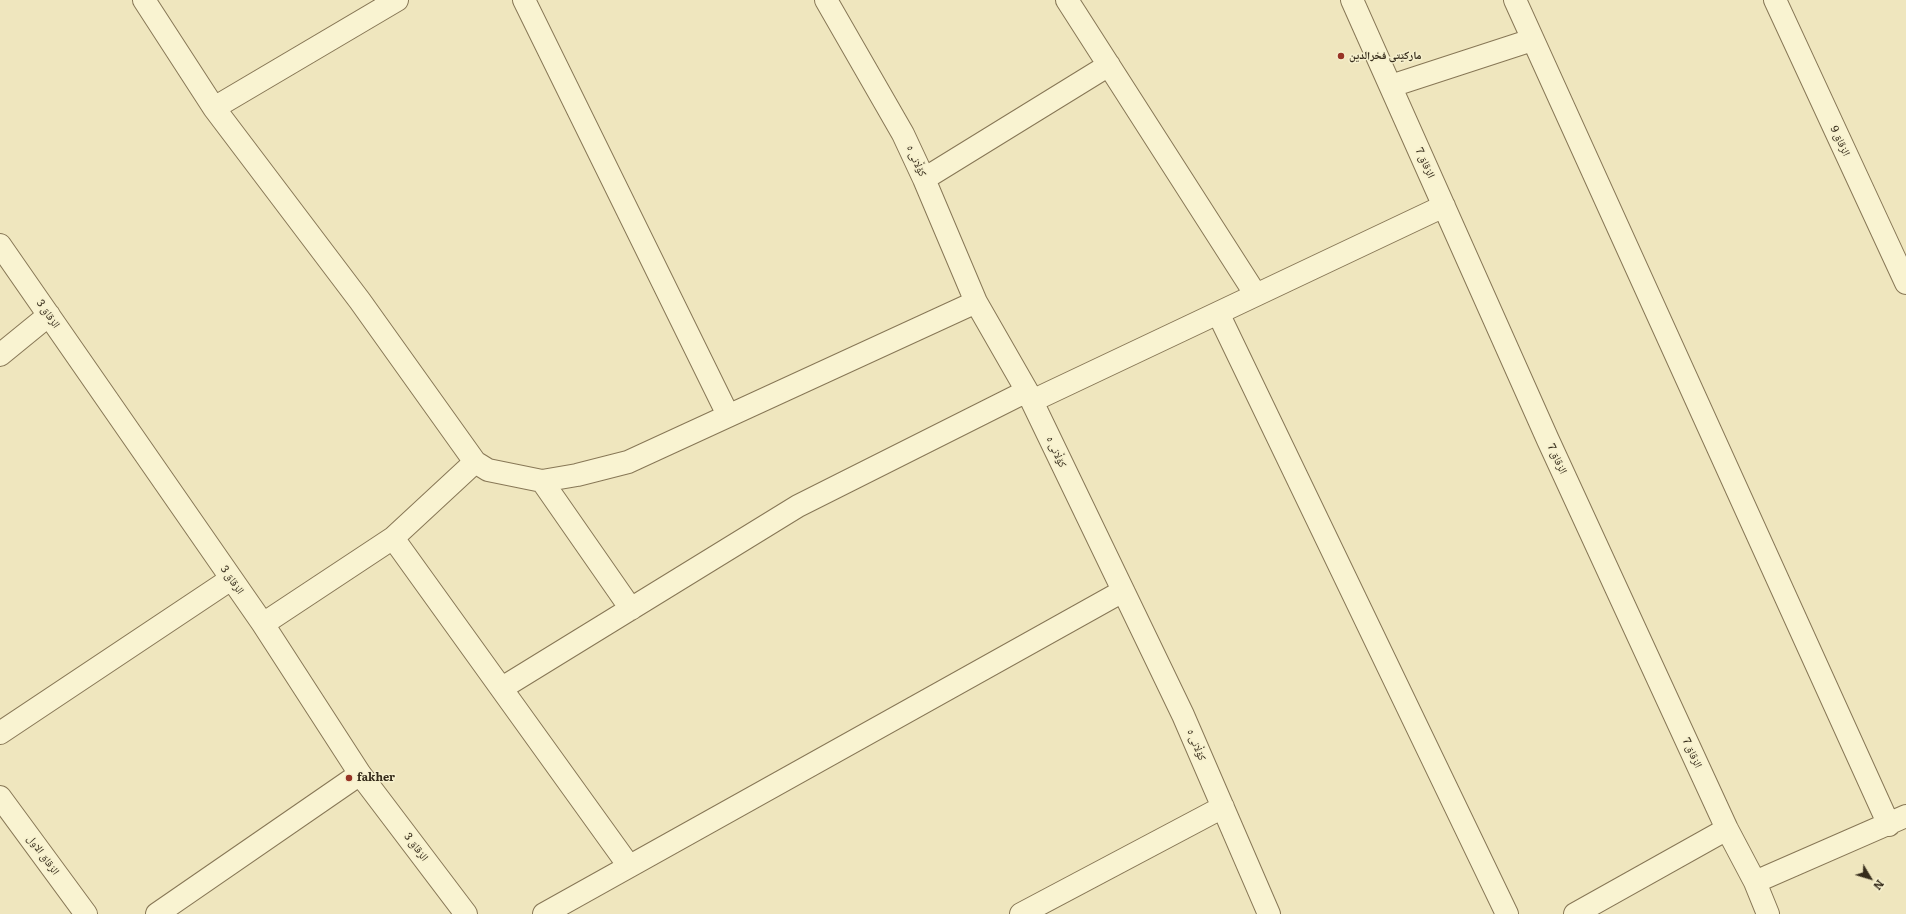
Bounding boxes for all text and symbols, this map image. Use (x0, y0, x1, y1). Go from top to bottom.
place label: مارکێتی فخرالدین (1349, 49, 1422, 63)
marker: مارکێتی فخرالدین (1336, 51, 1346, 61)
street label: الزقاق 9 (1827, 124, 1853, 158)
street label: کۆڵانی ٥ (903, 143, 929, 179)
street label: الزقاق 7 (1413, 146, 1437, 180)
street label: الزقاق 3 (33, 297, 63, 331)
street label: کۆڵانی ٥ (1043, 434, 1069, 470)
street label: الزقاق 7 (1544, 442, 1570, 476)
street label: الزقاق 3 (217, 563, 247, 597)
street label: کۆڵانی ٥ (1183, 727, 1209, 763)
street label: الزقاق 7 (1679, 736, 1705, 770)
place label: fakher (357, 771, 395, 785)
marker: fakher (344, 773, 354, 783)
street label: الزقاق 3 (401, 830, 431, 864)
street label: الزقاق الاول (24, 832, 62, 878)
north arrow (1850, 858, 1890, 898)
text: N (1870, 877, 1889, 894)

